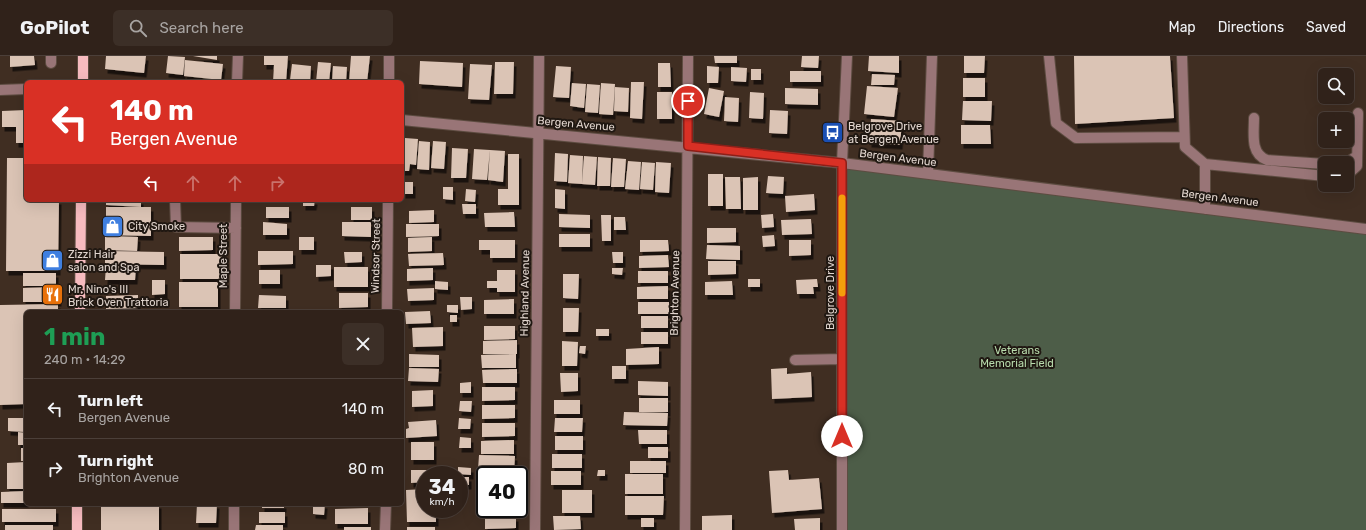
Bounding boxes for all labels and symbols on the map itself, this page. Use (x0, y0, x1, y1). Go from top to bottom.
pin (671, 84, 705, 118)
street label: Bergen Avenue (537, 114, 615, 134)
bus stop icon: Belgrove Drive at Bergen Avenue (819, 119, 845, 145)
place label: Belgrove Drive at Bergen Avenue (848, 120, 939, 146)
street label: Bergen Avenue (859, 147, 937, 169)
street label: Bergen Avenue (1181, 187, 1259, 209)
shop icon: City Smoke (100, 213, 126, 239)
street label: Windsor Street (369, 218, 383, 294)
place label: City Smoke (128, 220, 185, 233)
street label: Maple Street (217, 223, 230, 288)
shop icon: Zizzi Hair salon and Spa (39, 247, 65, 273)
place label: Zizzi Hair salon and Spa (68, 248, 139, 274)
street label: Highland Avenue (518, 250, 532, 336)
street label: Brighton Avenue (668, 250, 682, 336)
street label: Belgrove Drive (824, 256, 837, 330)
restaurant icon: Mr. Nino's III Brick Oven Trattoria (40, 282, 66, 308)
place label: Mr. Nino's III Brick Oven Trattoria (68, 283, 169, 309)
park label: Veterans Memorial Field (980, 344, 1054, 370)
position arrow (821, 415, 863, 457)
speed limit sign: 40 (476, 466, 528, 518)

